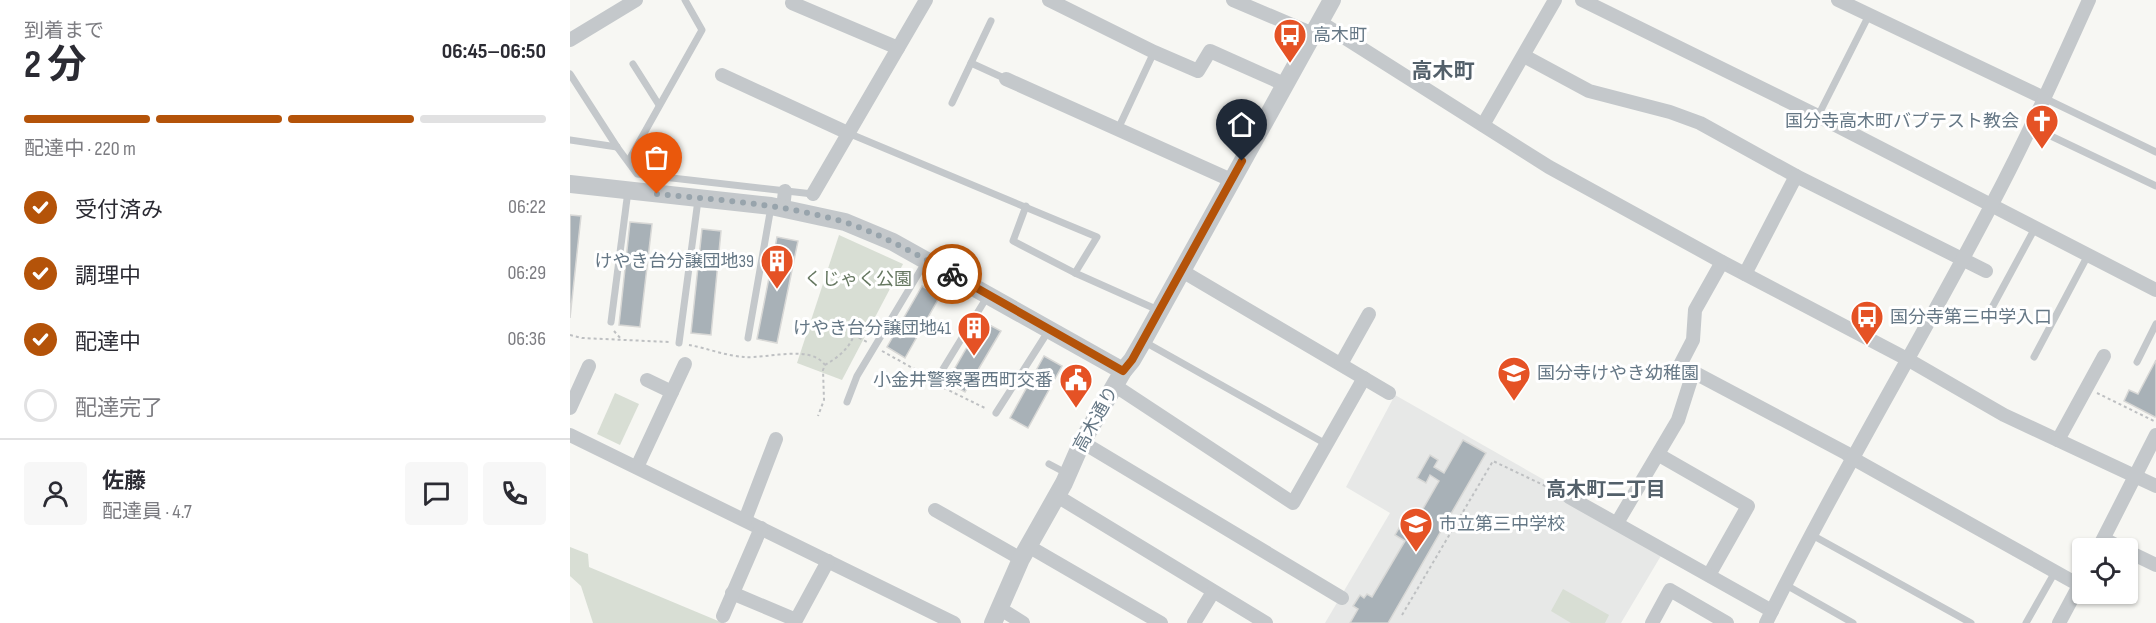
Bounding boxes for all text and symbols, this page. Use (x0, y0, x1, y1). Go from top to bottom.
bus stop icon: 高木町 (1272, 17, 1308, 64)
text: 到着まで (24, 19, 104, 43)
place label: 高木町 (1313, 25, 1367, 46)
text: 06:45–06:50 (442, 38, 546, 65)
text: 2 分 (24, 42, 86, 89)
district label: 高木町 (1412, 59, 1475, 84)
pin (1216, 99, 1267, 161)
church icon: 国分寺高木町バプテスト教会 (2024, 103, 2060, 150)
icon: home (1225, 108, 1258, 141)
place label: 国分寺高木町バプテスト教会 (1785, 111, 2019, 132)
pin (631, 132, 682, 194)
text: 配達中 · 220 m (24, 137, 136, 161)
icon: bag (640, 141, 673, 174)
icon: check (24, 191, 57, 224)
text: 06:22 (508, 195, 546, 219)
text: 受付済み (75, 197, 163, 224)
building icon: けやき台分譲団地39 (759, 243, 795, 290)
courier (922, 244, 982, 304)
place label: けやき台分譲団地39 (594, 251, 754, 272)
icon: check (24, 257, 57, 290)
icon: bike (936, 258, 969, 291)
text: 06:29 (507, 261, 546, 285)
text: 調理中 (75, 263, 141, 290)
park label: くじゃく公園 (804, 269, 912, 290)
bus stop icon: 国分寺第三中学入口 (1849, 299, 1885, 346)
place label: 国分寺第三中学入口 (1890, 307, 2052, 328)
building icon: けやき台分譲団地41 (956, 310, 992, 357)
place label: けやき台分譲団地41 (793, 318, 952, 339)
icon: check (24, 323, 57, 356)
text: 06:36 (507, 327, 546, 351)
text: 配達中 (75, 329, 141, 356)
school or university icon: 国分寺けやき幼稚園 (1496, 355, 1532, 402)
public building icon: 小金井警察署西町交番 (1058, 362, 1094, 409)
place label: 国分寺けやき幼稚園 (1537, 363, 1699, 384)
place label: 小金井警察署西町交番 (873, 370, 1053, 391)
street label: 高木通り (1069, 382, 1123, 456)
text: 配達完了 (75, 395, 163, 422)
button: person (24, 462, 87, 525)
button: chat (405, 462, 468, 525)
button: phone (483, 462, 546, 525)
text: 佐藤 (102, 468, 146, 495)
district label: 高木町二丁目 (1546, 478, 1666, 502)
text: 配達員 · 4.7 (102, 500, 192, 524)
school or university icon: 市立第三中学校 (1398, 506, 1434, 553)
place label: 市立第三中学校 (1439, 514, 1565, 535)
map controls (2072, 538, 2138, 604)
button: locate (2072, 538, 2138, 604)

